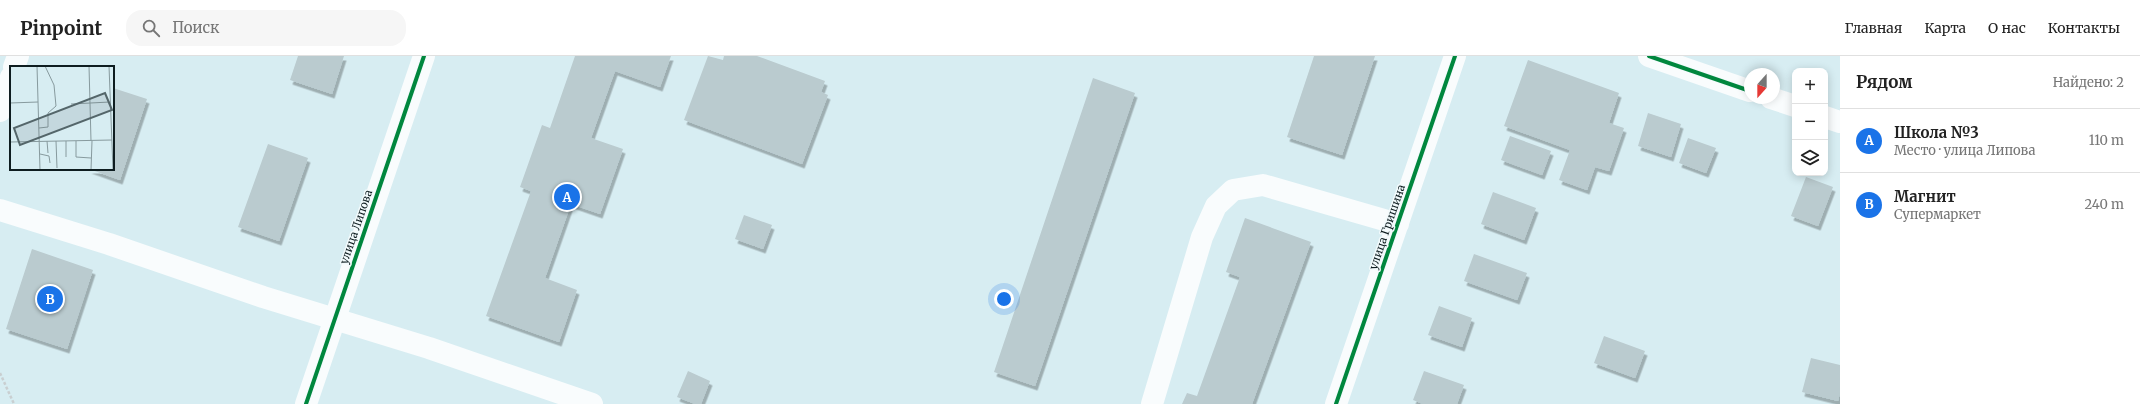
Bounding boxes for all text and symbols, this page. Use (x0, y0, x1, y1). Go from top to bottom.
search box (126, 10, 406, 46)
text: Pinpoint (20, 16, 102, 40)
icon: search (140, 17, 162, 39)
text: Поиск (172, 18, 220, 37)
text: Главная (1844, 19, 1902, 37)
text: Карта (1924, 19, 1966, 37)
text: О нас (1988, 19, 2026, 37)
text: Контакты (2048, 19, 2120, 37)
inset map (10, 66, 114, 170)
north arrow (1744, 68, 1780, 104)
map controls (1792, 68, 1828, 176)
button: + (1792, 68, 1828, 104)
text: Рядом (1856, 71, 1912, 93)
text: Найдено: 2 (2053, 74, 2124, 91)
button: − (1792, 104, 1828, 140)
text: Школа №3 (1894, 123, 1979, 142)
text: A (1864, 132, 1874, 149)
text: 110 m (2089, 132, 2124, 149)
button: layers (1792, 140, 1828, 176)
text: Место · улица Липова (1894, 142, 2035, 159)
pin: A (554, 182, 580, 212)
street label: улица Гришина (1366, 183, 1408, 271)
text: Магнит (1894, 187, 1956, 206)
street label: улица Липова (337, 188, 375, 266)
text: B (1864, 196, 1874, 213)
text: 240 m (2084, 196, 2124, 213)
text: Супермаркет (1894, 206, 1981, 223)
pin: B (37, 284, 63, 314)
your location (994, 289, 1014, 309)

